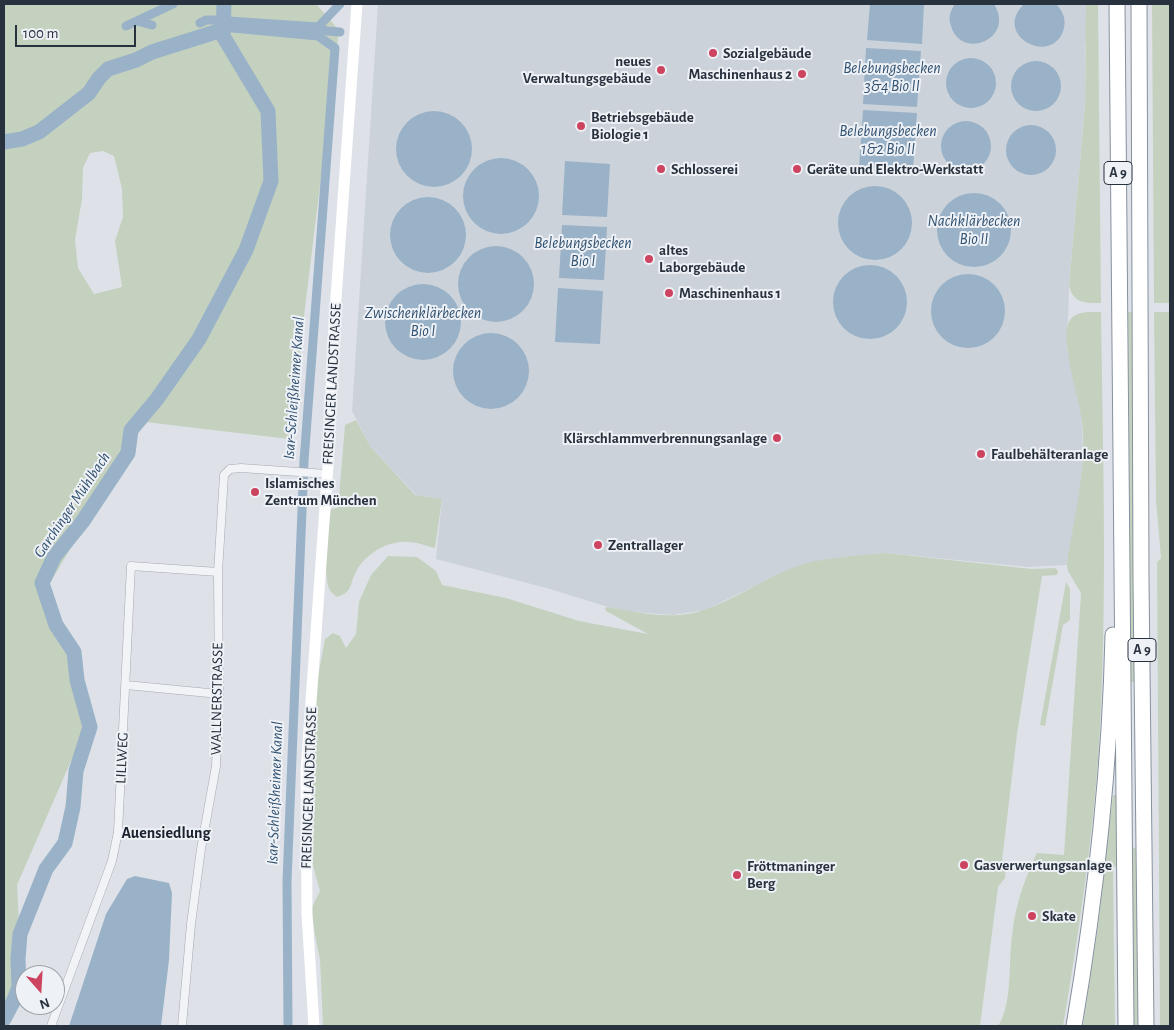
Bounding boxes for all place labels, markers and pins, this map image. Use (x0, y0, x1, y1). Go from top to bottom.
place label: Sozialgebäude (723, 44, 811, 62)
marker: Sozialgebäude (707, 47, 719, 59)
place label: neues Verwaltungsgebäude (523, 52, 651, 87)
marker: neues Verwaltungsgebäude (655, 64, 667, 76)
place label: Maschinenhaus 2 (689, 65, 792, 83)
marker: Maschinenhaus 2 (796, 68, 808, 80)
place label: Betriebsgebäude Biologie 1 (591, 108, 694, 143)
marker: Betriebsgebäude Biologie 1 (575, 120, 587, 132)
place label: Schlosserei (671, 160, 738, 178)
place label: Geräte und Elektro-Werkstatt (807, 160, 983, 178)
marker: Schlosserei (655, 163, 667, 175)
marker: Geräte und Elektro-Werkstatt (791, 163, 803, 175)
place label: altes Laborgebäude (659, 241, 745, 276)
marker: altes Laborgebäude (643, 253, 655, 265)
place label: Maschinenhaus 1 (679, 284, 781, 302)
marker: Maschinenhaus 1 (663, 287, 675, 299)
place label: Klärschlammverbrennungsanlage (563, 429, 767, 447)
marker: Klärschlammverbrennungsanlage (771, 432, 783, 444)
place label: Faulbehälteranlage (991, 445, 1108, 463)
marker: Faulbehälteranlage (975, 448, 987, 460)
place label: Islamisches Zentrum München (265, 474, 377, 509)
marker: Islamisches Zentrum München (249, 486, 261, 498)
place label: Zentrallager (608, 536, 683, 554)
marker: Zentrallager (592, 539, 604, 551)
place label: Gasverwertungsanlage (974, 856, 1112, 874)
place label: Fröttmaninger Berg (747, 857, 835, 892)
marker: Gasverwertungsanlage (958, 859, 970, 871)
marker: Fröttmaninger Berg (731, 869, 743, 881)
place label: Skate (1042, 907, 1076, 925)
marker: Skate (1026, 910, 1038, 922)

